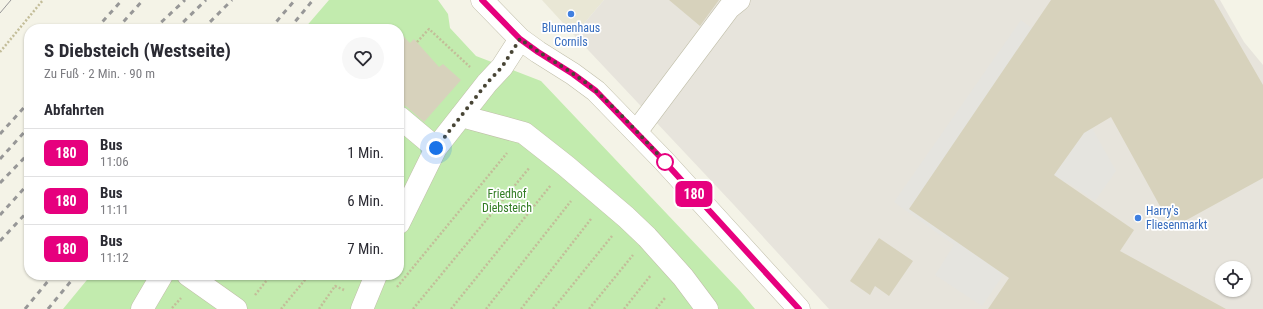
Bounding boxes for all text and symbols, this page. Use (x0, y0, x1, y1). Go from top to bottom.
marker: Blumenhaus Cornils (566, 9, 576, 19)
place label: Blumenhaus Cornils (542, 21, 600, 49)
button: heart (342, 37, 384, 79)
text: S Diebsteich (Westseite) (44, 39, 231, 62)
text: Zu Fuß · 2 Min. · 90 m (44, 66, 155, 81)
text: Abfahrten (44, 101, 104, 119)
text: Bus (100, 136, 123, 154)
your location (426, 138, 446, 158)
text: 1 Min. (347, 144, 384, 162)
text: 180 (55, 145, 77, 161)
unlabelled marker (656, 153, 674, 171)
text: 11:06 (100, 154, 129, 169)
line badge: 180 (671, 181, 717, 207)
text: Bus (100, 184, 123, 202)
text: 180 (683, 186, 705, 202)
park label: Friedhof Diebsteich (482, 187, 532, 215)
text: 6 Min. (347, 192, 384, 210)
text: 180 (55, 193, 77, 209)
text: 11:11 (100, 202, 129, 217)
place label: Harry's Fliesenmarkt (1146, 204, 1208, 232)
marker: Harry's Fliesenmarkt (1133, 213, 1143, 223)
text: Bus (100, 232, 123, 250)
text: 7 Min. (347, 240, 384, 258)
text: 180 (55, 241, 77, 257)
text: 11:12 (100, 250, 129, 265)
map controls (1215, 261, 1251, 297)
button: locate (1215, 261, 1251, 297)

